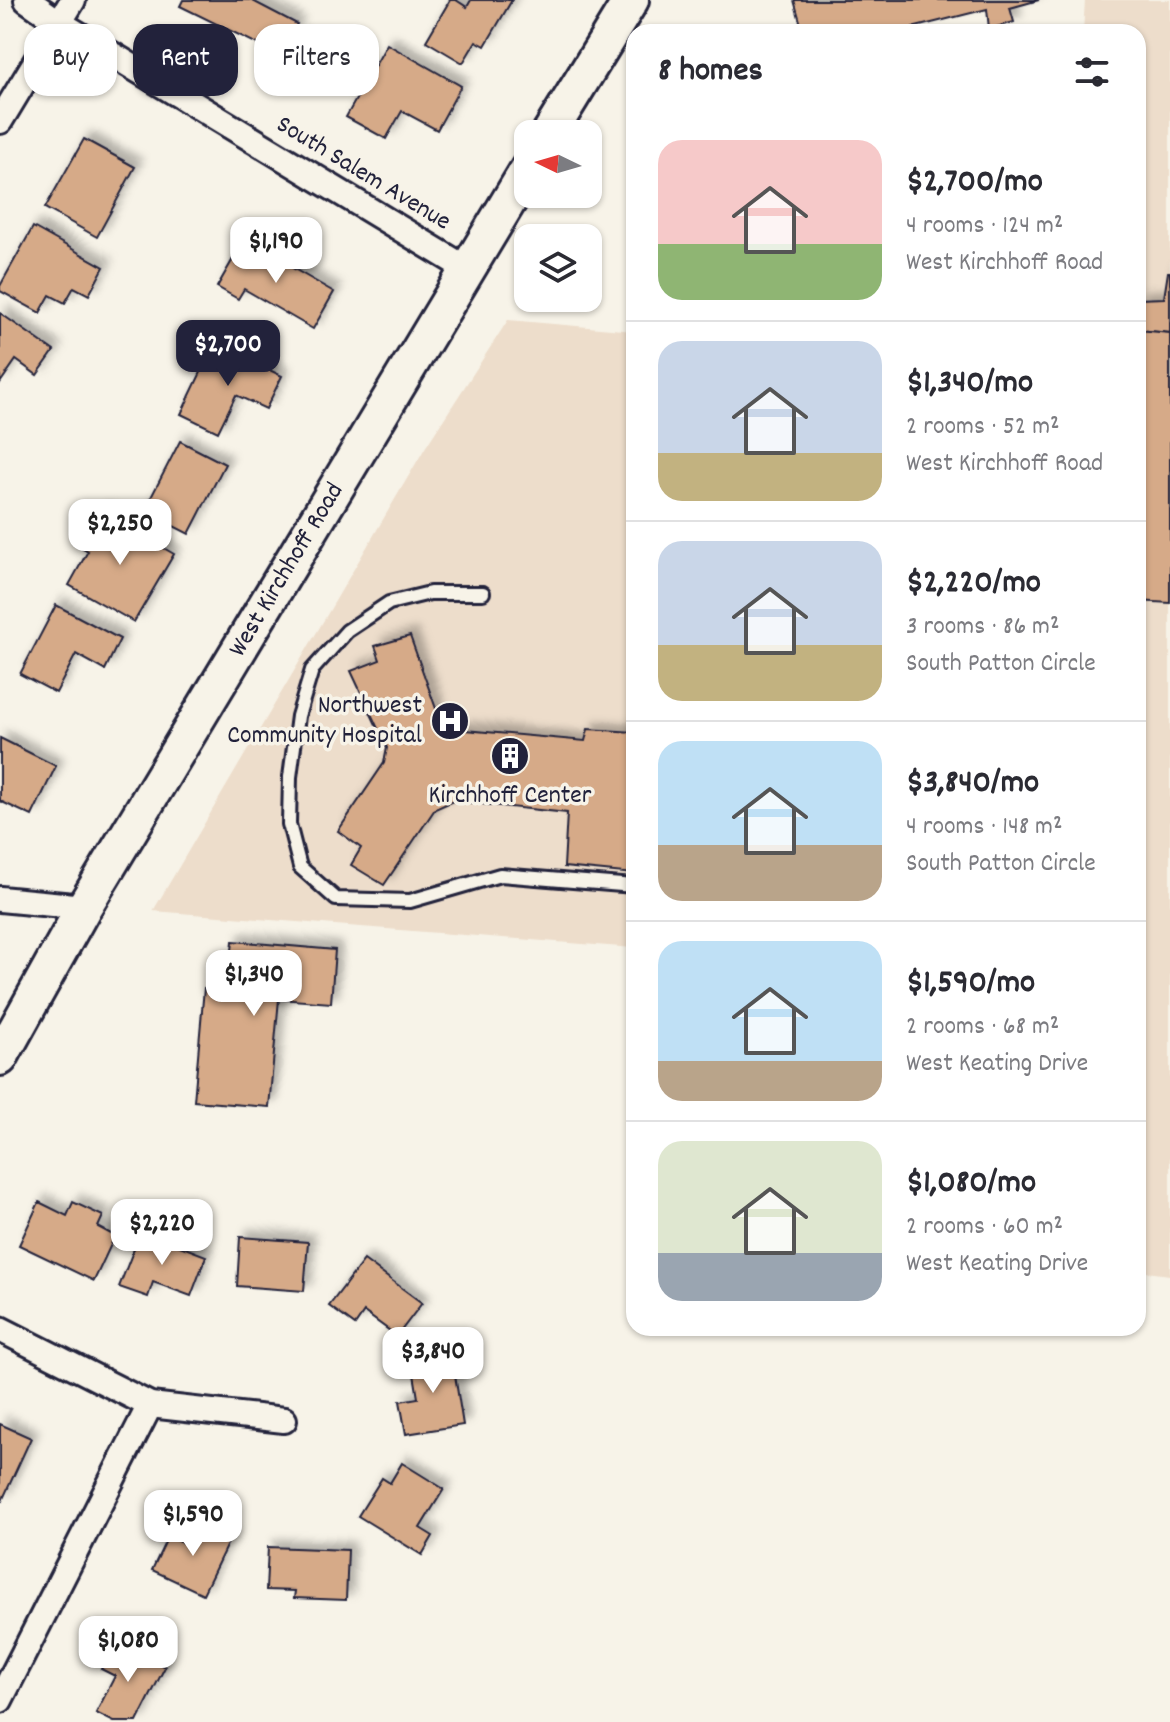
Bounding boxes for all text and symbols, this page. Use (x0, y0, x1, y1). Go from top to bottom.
chip: Buy (24, 24, 117, 96)
chip: Rent (133, 24, 238, 96)
chip: Filters (254, 24, 379, 96)
text: 8 homes (658, 48, 763, 97)
icon: filters (1070, 50, 1114, 94)
street label: South Salem Avenue (269, 107, 457, 241)
north arrow (514, 120, 602, 208)
map controls (514, 120, 602, 312)
text: $2,700/mo (906, 159, 1043, 208)
icon: home (722, 172, 818, 268)
text: 4 rooms · 124 m² (906, 208, 1063, 245)
pin: $1,190 (211, 217, 341, 285)
text: $1,190 (248, 224, 304, 261)
button: layers (514, 224, 602, 312)
text: West Kirchhoff Road (906, 245, 1103, 282)
pin: $2,700 (163, 320, 293, 388)
text: $2,700 (194, 327, 262, 364)
text: $1,340/mo (906, 360, 1033, 409)
icon: home (722, 373, 818, 469)
text: 2 rooms · 52 m² (906, 409, 1059, 446)
text: West Kirchhoff Road (906, 446, 1103, 483)
street label: West Kirchhoff Road (220, 476, 353, 664)
pin: $2,250 (55, 499, 185, 567)
text: $2,250 (86, 506, 154, 543)
text: $2,220/mo (906, 560, 1041, 609)
icon: home (722, 573, 818, 669)
text: 3 rooms · 86 m² (906, 609, 1059, 646)
text: South Patton Circle (906, 646, 1096, 683)
place label: Northwest Community Hospital (227, 688, 422, 755)
hospital icon: Northwest Community Hospital (429, 700, 471, 742)
building icon: Kirchhoff Center (489, 735, 531, 777)
text: $3,840/mo (906, 760, 1039, 809)
icon: home (722, 773, 818, 869)
place label: Kirchhoff Center (429, 778, 592, 815)
text: 4 rooms · 148 m² (906, 809, 1062, 846)
text: South Patton Circle (906, 846, 1096, 883)
pin: $1,340 (189, 950, 319, 1018)
text: $1,340 (224, 957, 284, 994)
text: $1,590/mo (906, 960, 1035, 1009)
icon: home (722, 973, 818, 1069)
text: 2 rooms · 68 m² (906, 1009, 1059, 1046)
text: West Keating Drive (906, 1046, 1088, 1083)
text: $1,080/mo (906, 1160, 1036, 1209)
icon: home (722, 1173, 818, 1269)
pin: $2,220 (97, 1199, 227, 1267)
text: $2,220 (129, 1206, 195, 1243)
text: 2 rooms · 60 m² (906, 1209, 1063, 1246)
text: West Keating Drive (906, 1246, 1088, 1283)
pin: $3,840 (368, 1327, 498, 1395)
text: $3,840 (400, 1334, 466, 1371)
pin: $1,590 (128, 1490, 258, 1558)
text: $1,590 (162, 1497, 224, 1534)
pin: $1,080 (63, 1616, 193, 1684)
text: $1,080 (97, 1623, 159, 1660)

